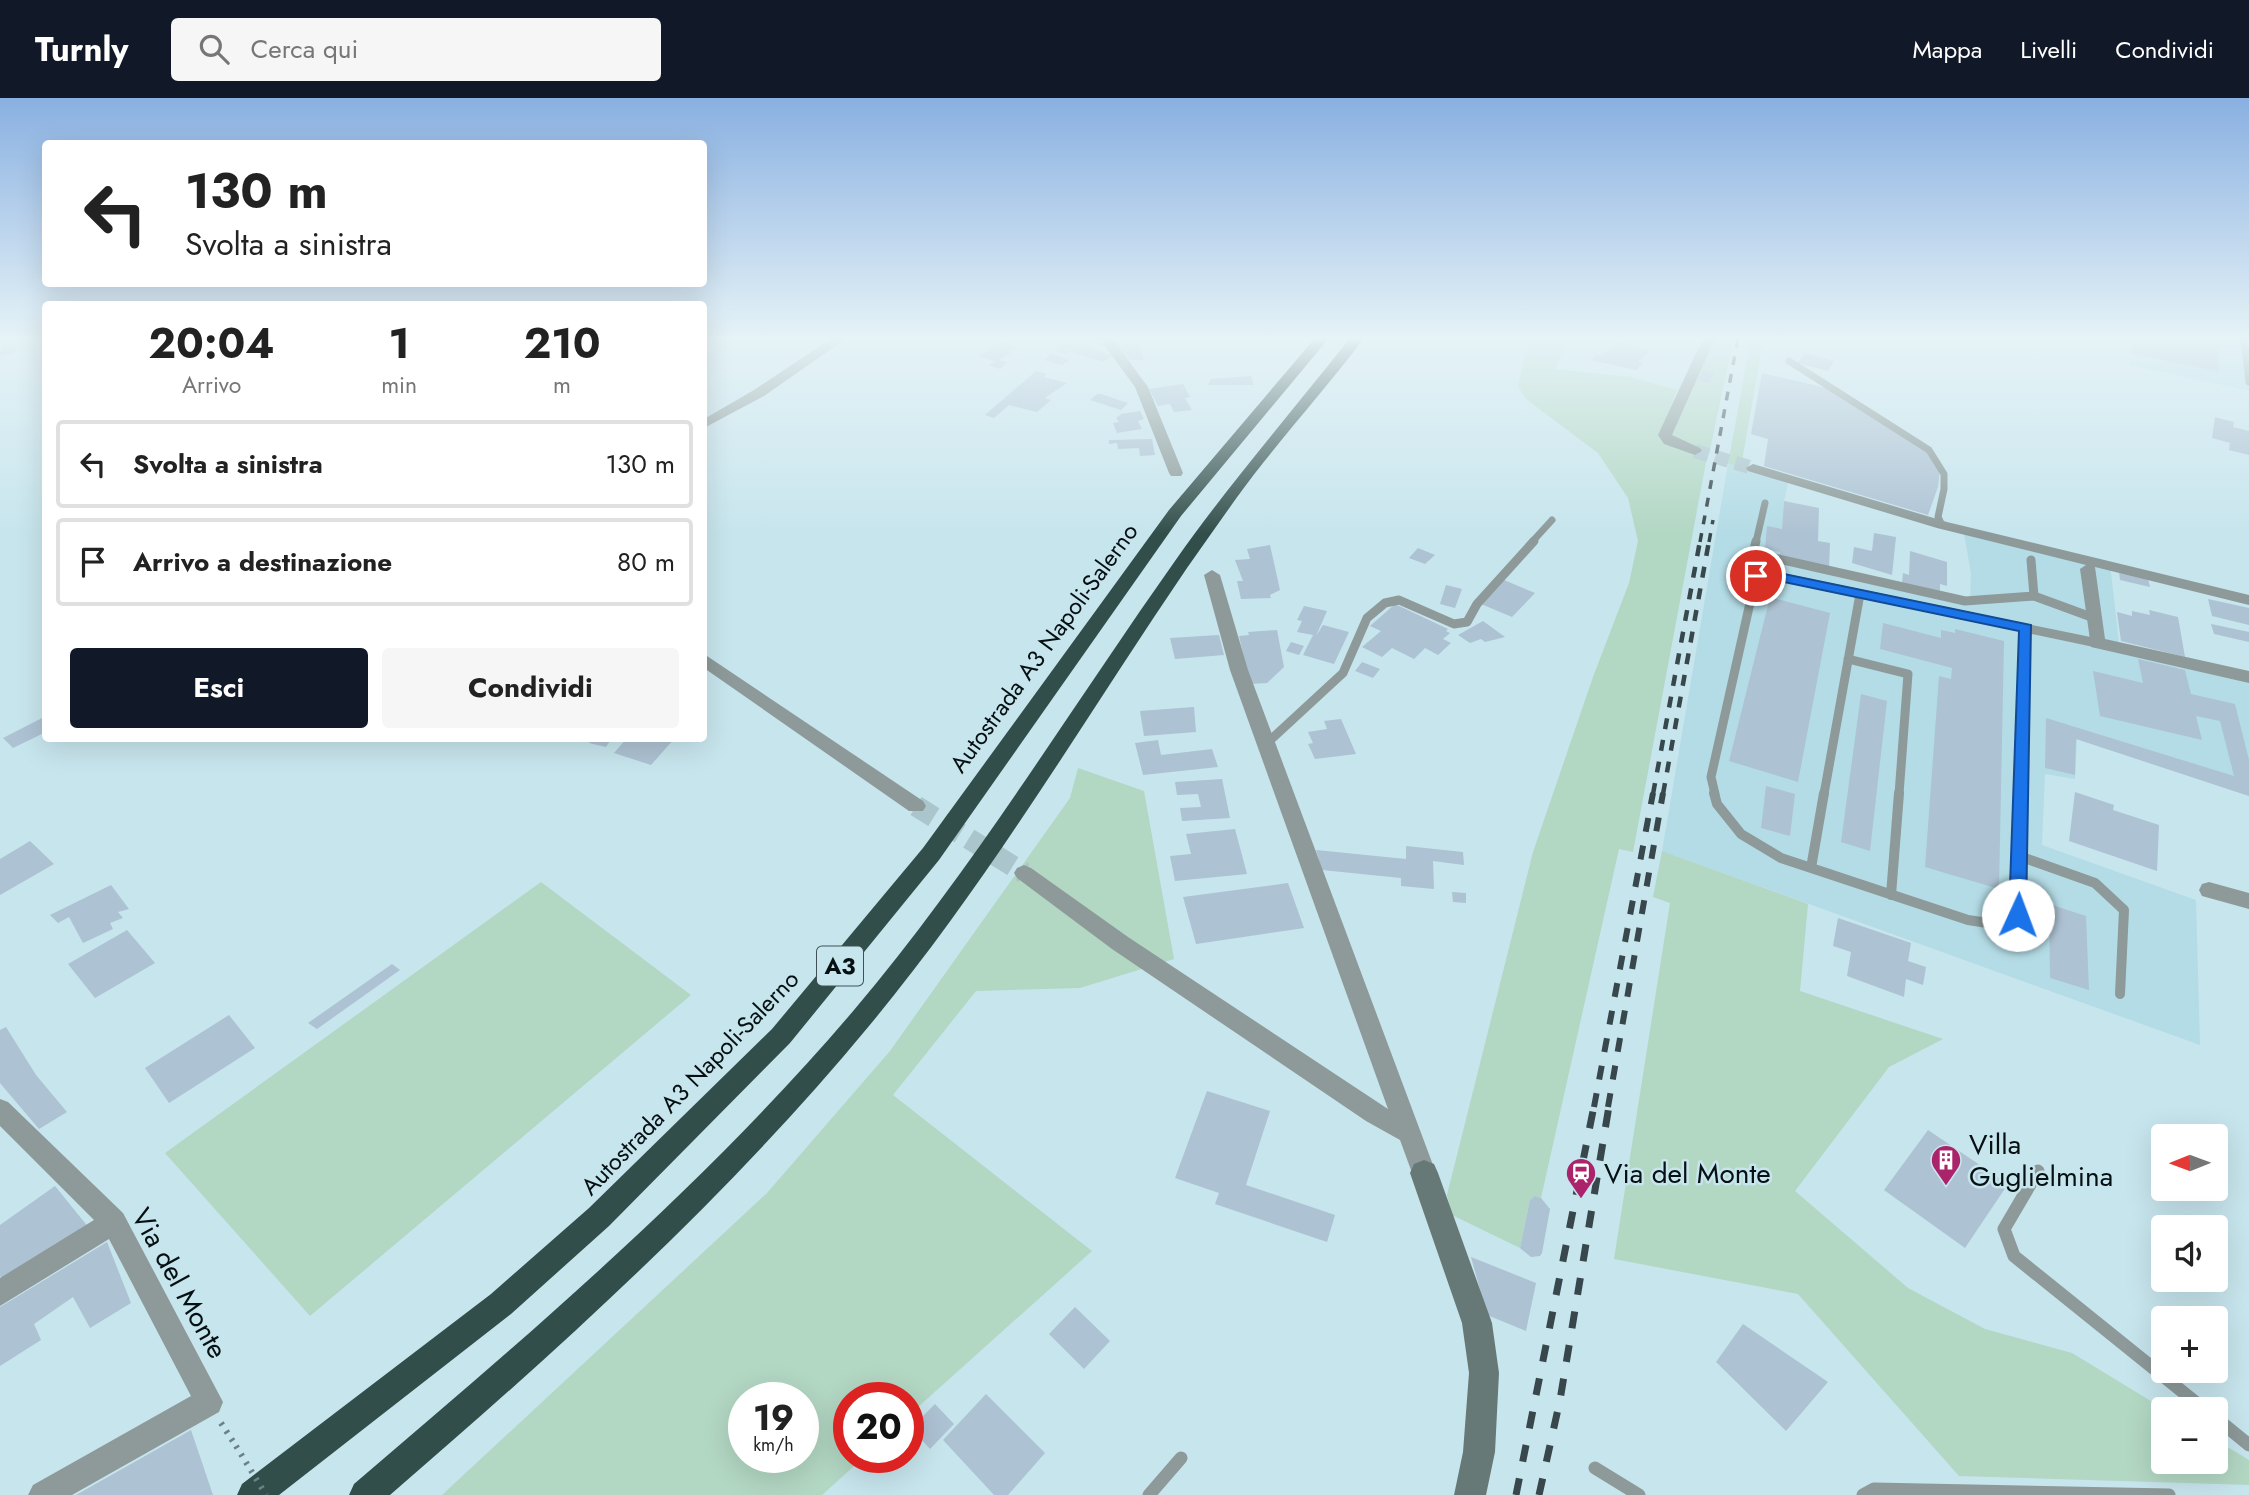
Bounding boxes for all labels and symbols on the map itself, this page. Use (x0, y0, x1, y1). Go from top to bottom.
street label: Autostrada A3 Napoli-Salerno (941, 516, 1146, 780)
pin (1726, 546, 1786, 606)
position arrow (1981, 878, 2055, 952)
road number: A3 (817, 946, 863, 986)
street label: Autostrada A3 Napoli-Salerno (573, 962, 807, 1203)
place label: Villa Guglielmina (1969, 1124, 2113, 1197)
north arrow (2151, 1124, 2228, 1200)
building icon: Villa Guglielmina (1929, 1143, 1963, 1187)
place label: Via del Monte (1604, 1153, 1771, 1194)
station icon: Via del Monte (1564, 1156, 1598, 1200)
street label: Via del Monte (121, 1200, 238, 1366)
speed limit sign: 20 (833, 1382, 924, 1473)

